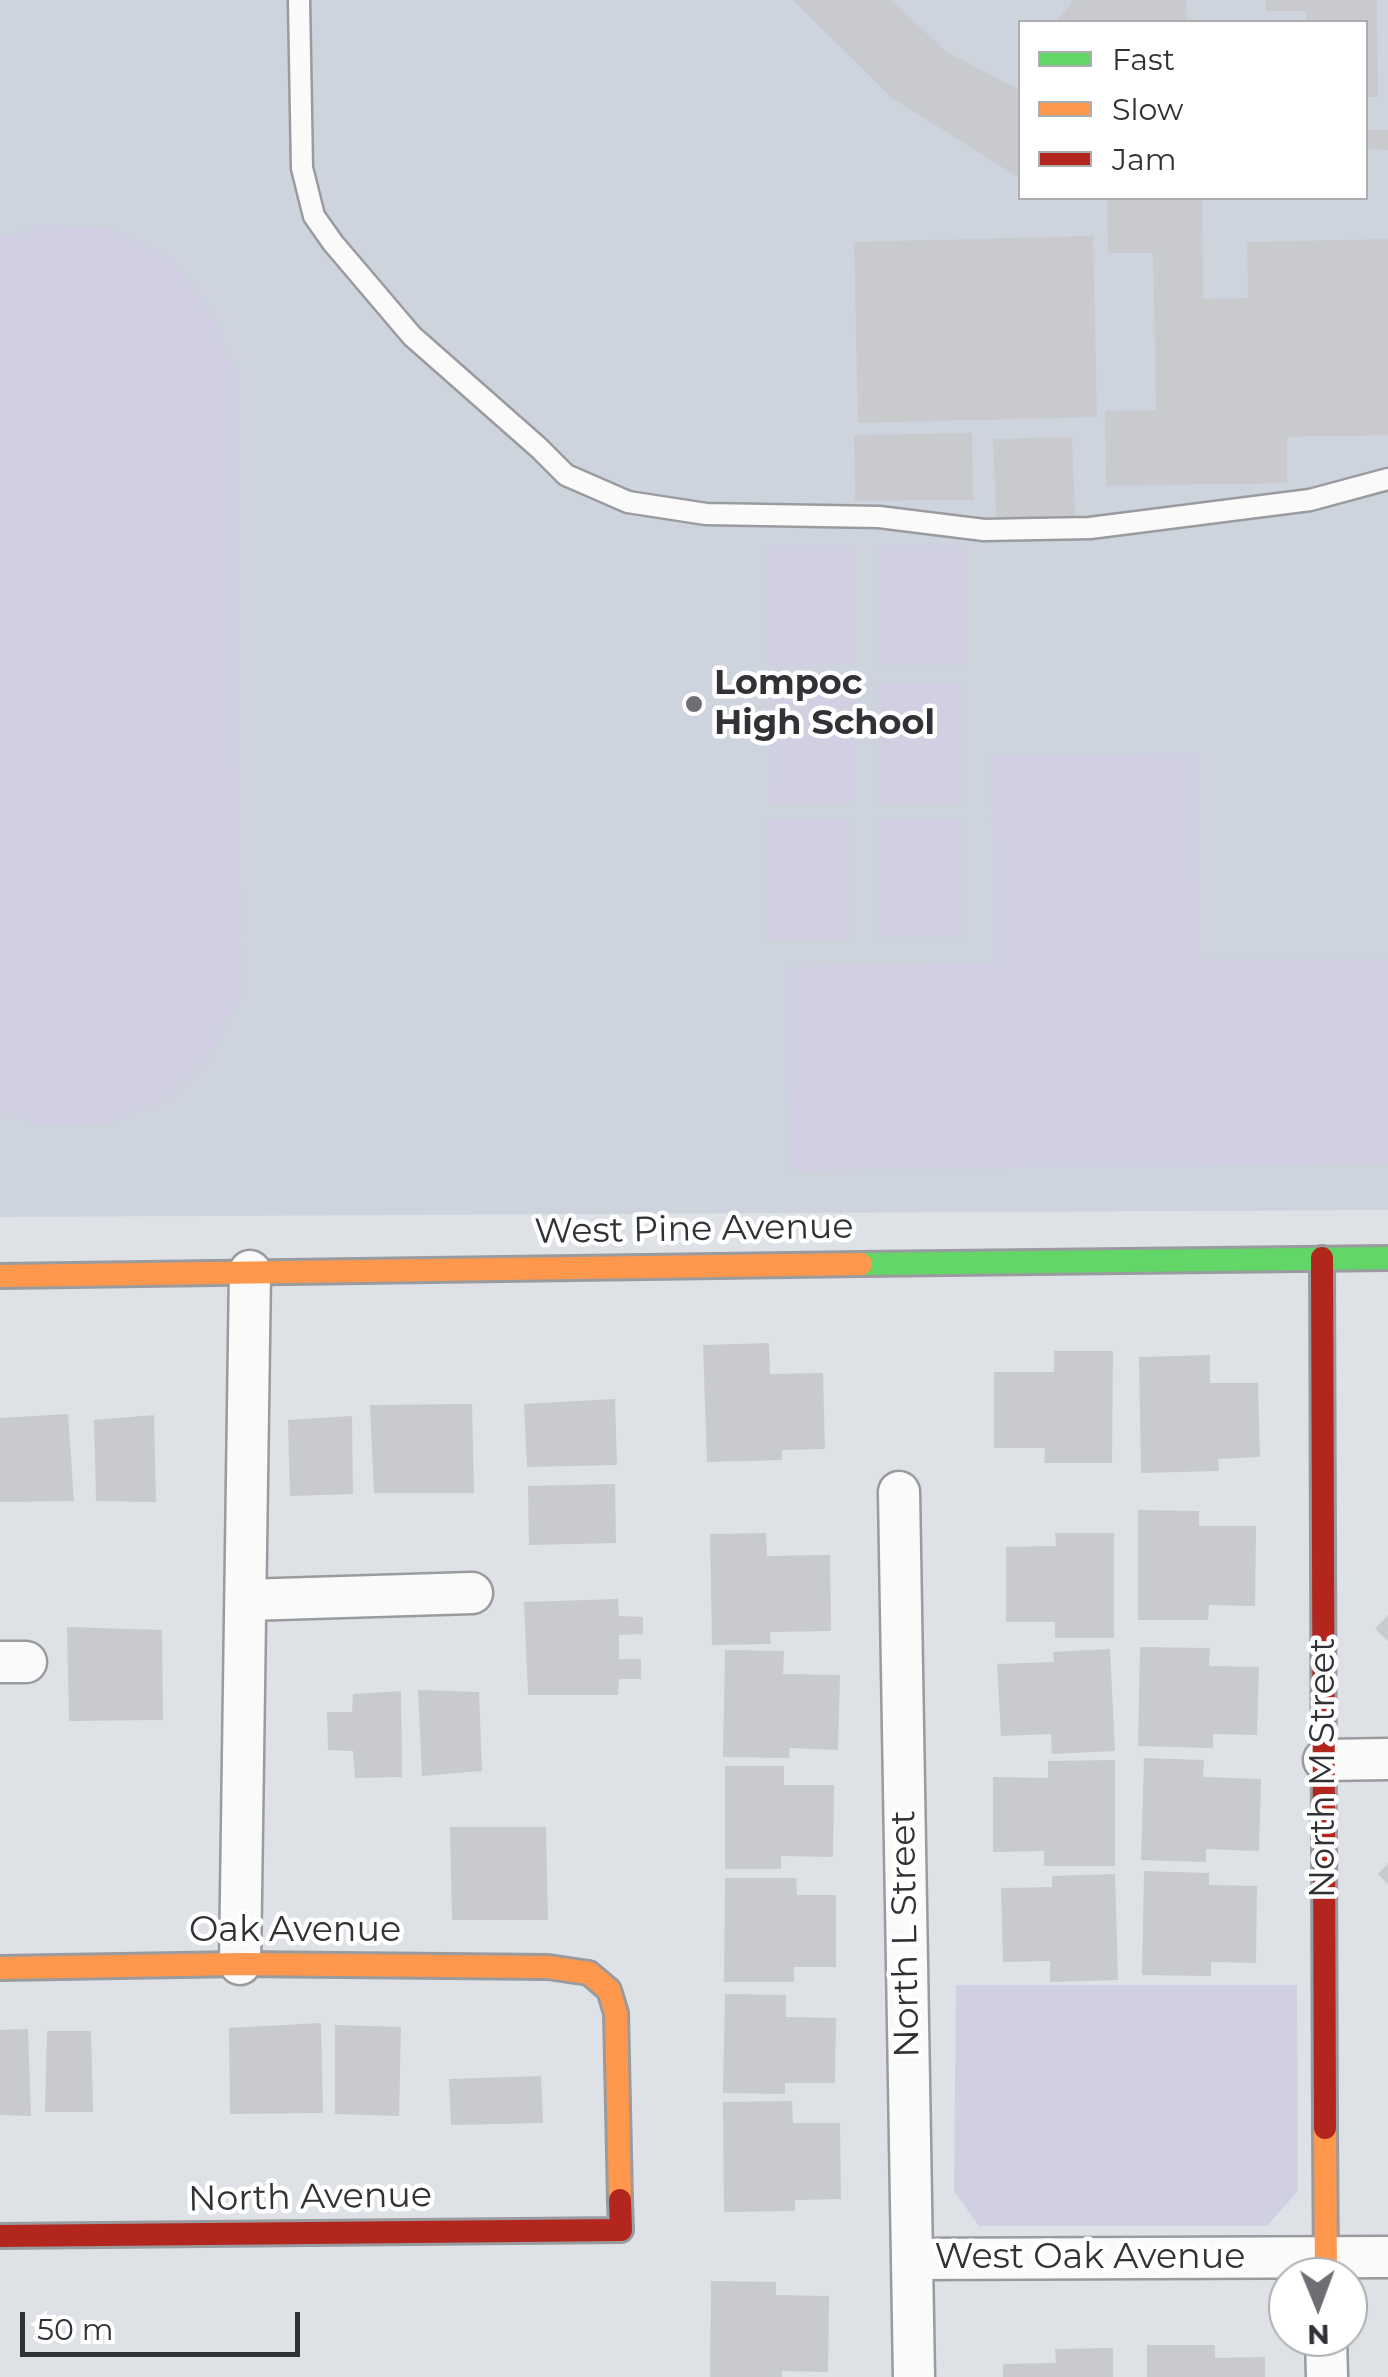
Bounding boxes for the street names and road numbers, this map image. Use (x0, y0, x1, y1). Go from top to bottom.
street label: West Pine Avenue (534, 1206, 854, 1254)
street label: North M Street (1303, 1638, 1345, 1898)
street label: North L Street (883, 1810, 929, 2058)
street label: Oak Avenue (189, 1910, 401, 1952)
street label: North Avenue (188, 2175, 432, 2221)
street label: West Oak Avenue (935, 2237, 1245, 2279)

